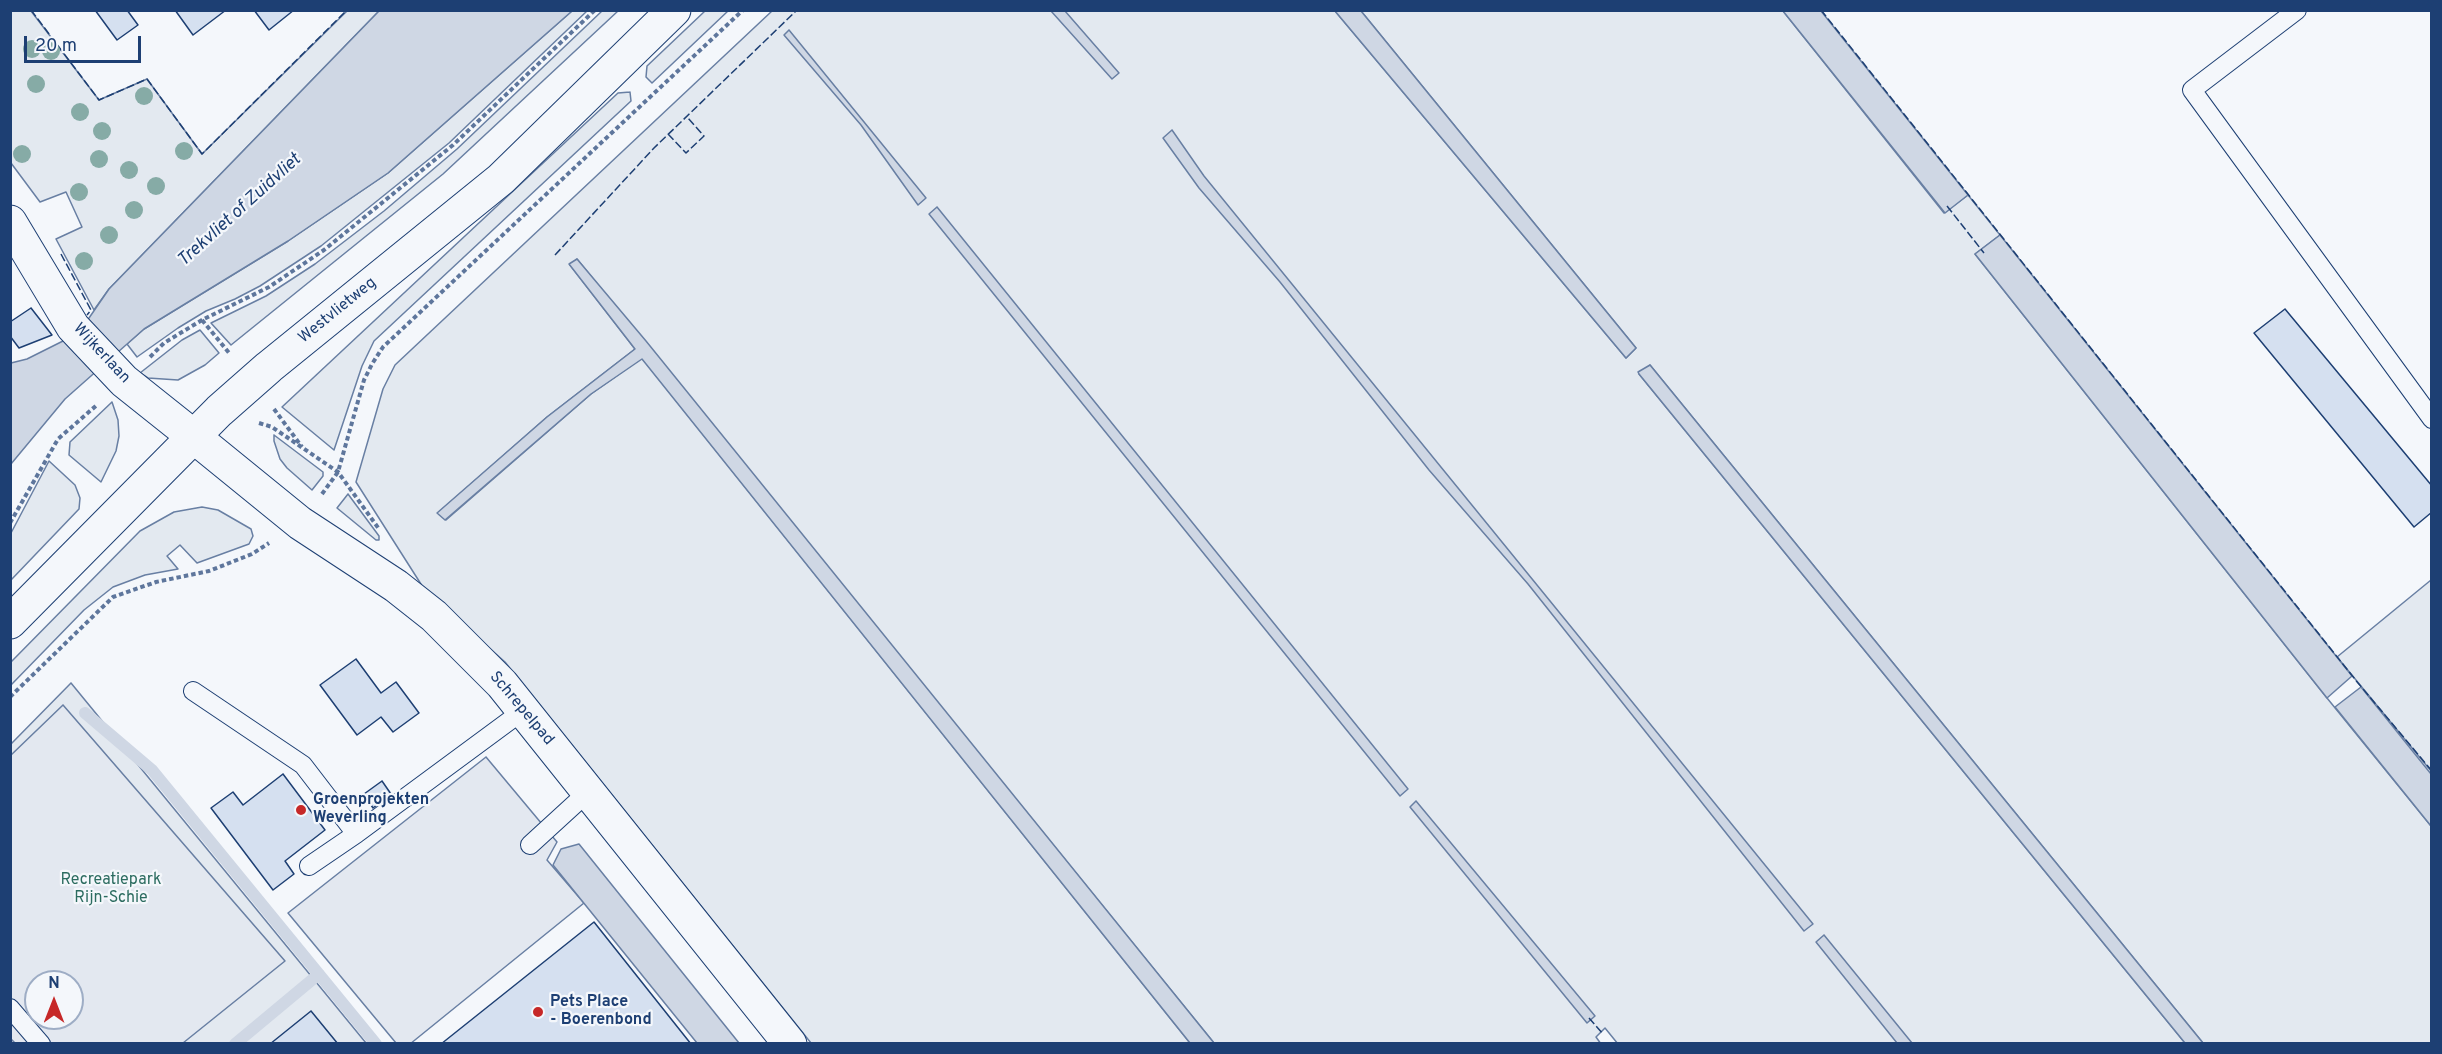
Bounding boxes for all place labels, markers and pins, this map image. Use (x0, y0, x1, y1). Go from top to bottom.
place label: Groenprojekten Weverling (313, 791, 429, 829)
marker: Groenprojekten Weverling (294, 803, 308, 817)
place label: Pets Place - Boerenbond (550, 993, 652, 1031)
marker: Pets Place - Boerenbond (531, 1005, 545, 1019)

